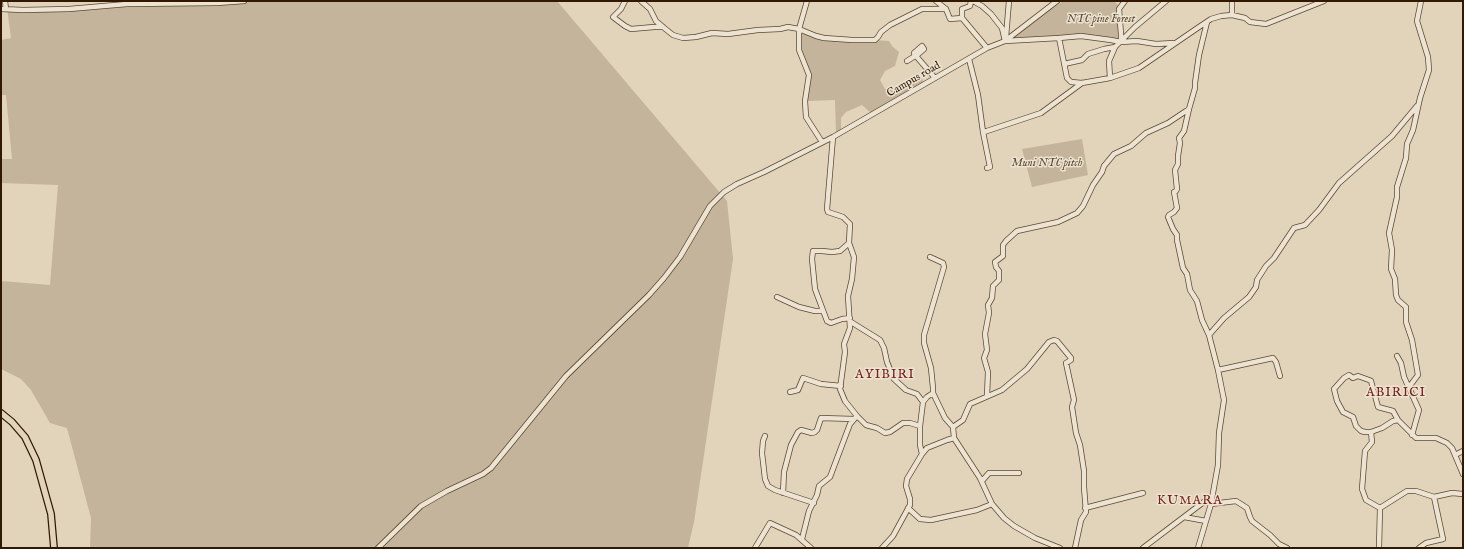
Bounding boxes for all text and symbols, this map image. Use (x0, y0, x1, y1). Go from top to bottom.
park label: NTC pine Forest (1067, 13, 1135, 27)
street label: Campus road (885, 59, 943, 101)
park label: Muni NTC pitch (1012, 157, 1082, 171)
district label: AYIBIRI (855, 367, 915, 383)
district label: ABIRICI (1366, 385, 1426, 401)
district label: KUMARA (1157, 493, 1223, 509)

